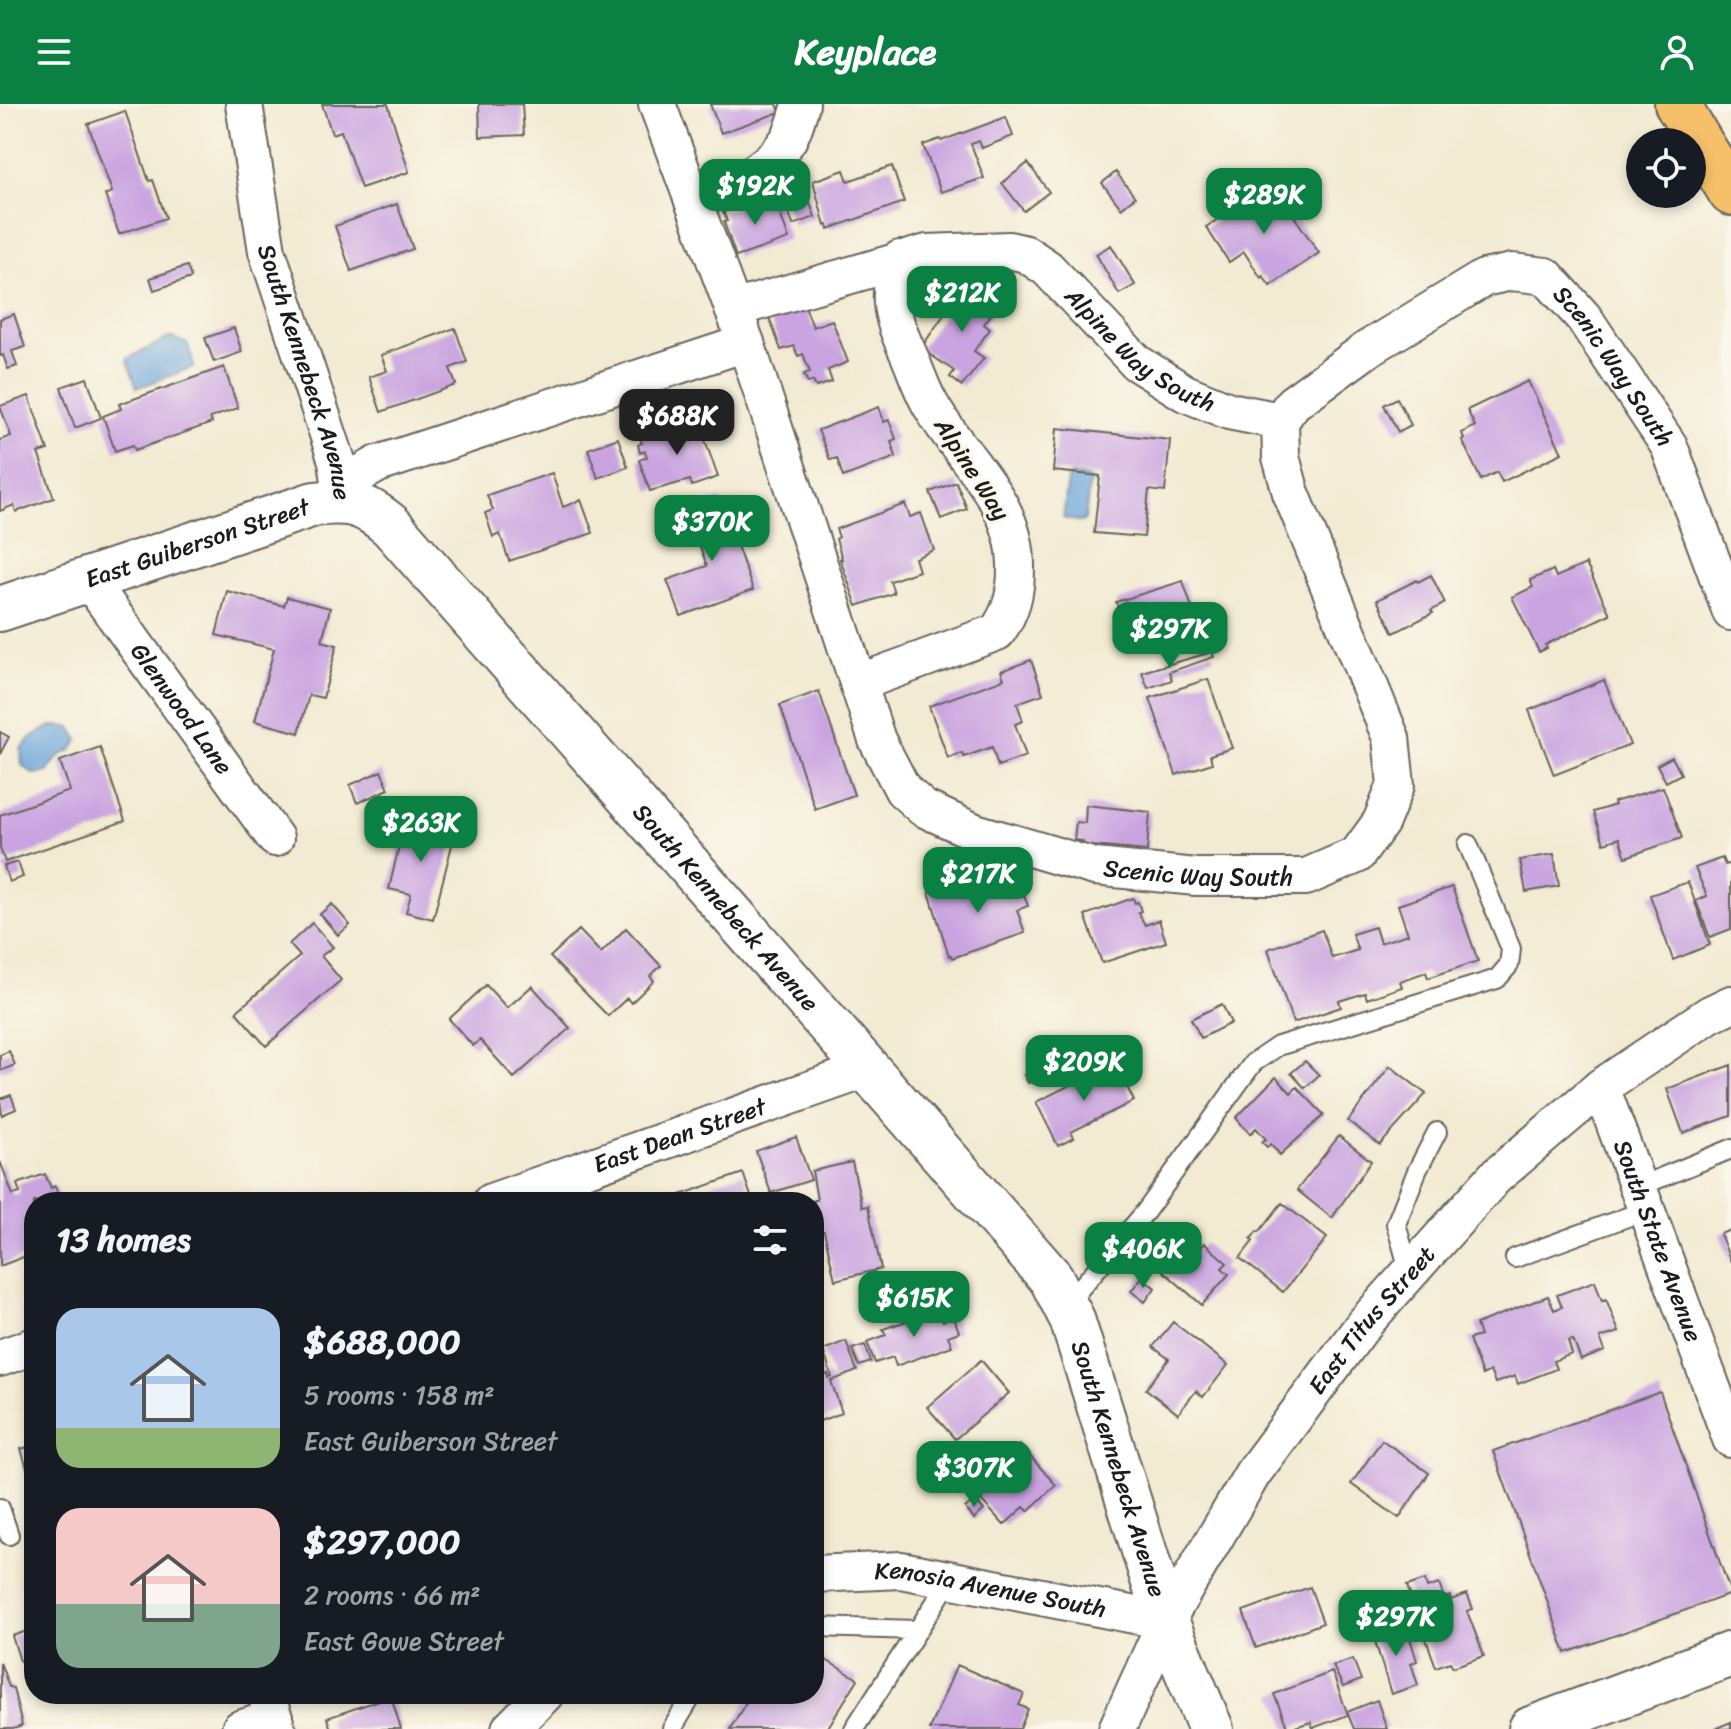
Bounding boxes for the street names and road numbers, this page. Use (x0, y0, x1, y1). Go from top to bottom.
street label: South Kennebeck Avenue (245, 238, 364, 503)
street label: Scenic Way South (1542, 275, 1685, 455)
street label: Alpine Way South (1053, 276, 1222, 424)
street label: Alpine Way (922, 408, 1022, 530)
street label: East Guiberson Street (80, 486, 316, 600)
street label: Glenwood Lane (119, 634, 244, 784)
street label: South Kennebeck Avenue (622, 793, 830, 1022)
street label: Scenic Way South (1101, 847, 1293, 898)
street label: East Dean Street (587, 1085, 773, 1185)
street label: South State Avenue (1601, 1134, 1714, 1348)
street label: East Titus Street (1297, 1236, 1446, 1404)
street label: South Kennebeck Avenue (1059, 1335, 1178, 1602)
street label: Kenosia Avenue South (873, 1549, 1110, 1630)

